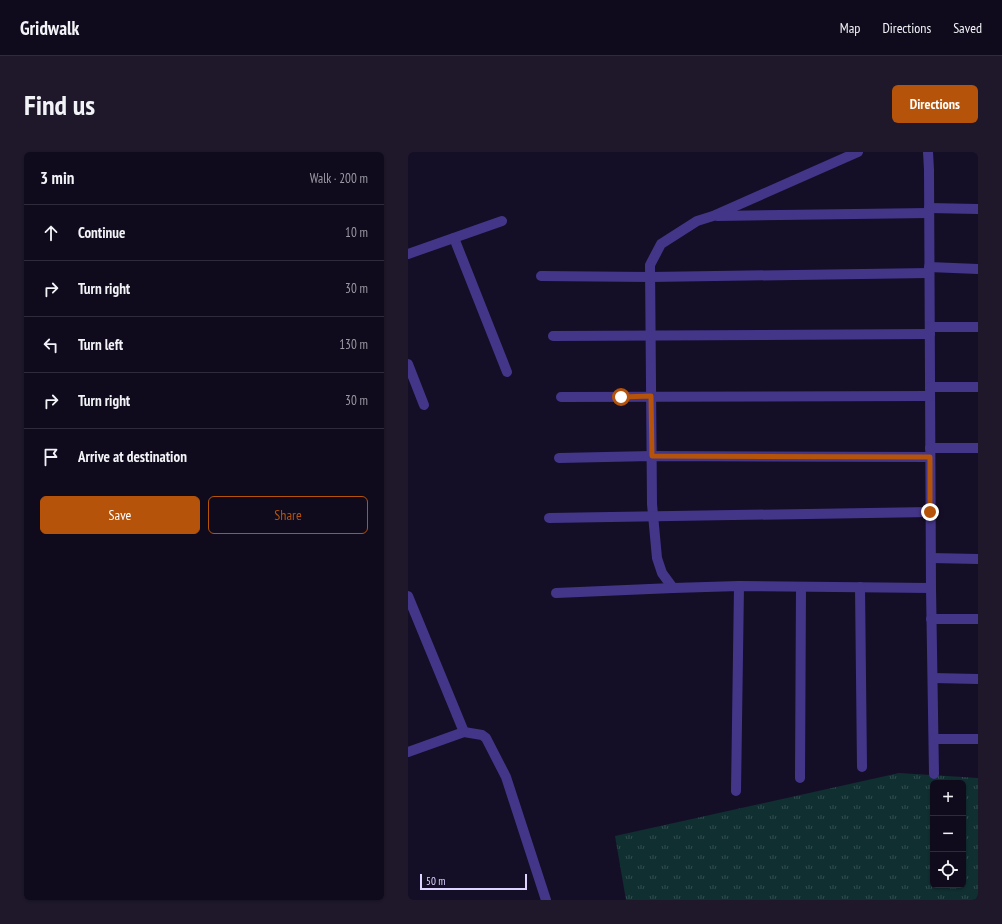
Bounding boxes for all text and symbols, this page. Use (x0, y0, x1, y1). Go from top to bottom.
text: Gridwalk (20, 16, 79, 40)
text: Map (840, 19, 860, 37)
text: Directions (882, 19, 931, 37)
text: Saved (953, 19, 982, 37)
button: Directions (892, 85, 978, 123)
text: Find us (24, 86, 95, 123)
text: 3 min (40, 167, 74, 189)
text: Walk · 200 m (310, 170, 368, 187)
icon: ahead (40, 222, 62, 244)
text: Continue (78, 223, 125, 242)
text: 10 m (345, 224, 368, 241)
icon: right (40, 278, 62, 300)
text: Turn right (78, 279, 130, 298)
text: 30 m (345, 280, 368, 297)
icon: left (40, 334, 62, 356)
text: Turn left (78, 335, 123, 354)
text: 130 m (339, 336, 368, 353)
route start (612, 388, 630, 406)
icon: right (40, 390, 62, 412)
text: Turn right (78, 391, 130, 410)
text: 30 m (345, 392, 368, 409)
icon: arrive (40, 446, 62, 468)
text: Arrive at destination (78, 447, 187, 466)
button: Save (40, 496, 200, 534)
button: Share (208, 496, 368, 534)
route end (921, 503, 939, 521)
map controls (930, 780, 966, 888)
button: + (930, 780, 966, 816)
button: − (930, 816, 966, 852)
button: locate (930, 852, 966, 888)
scale bar (420, 872, 527, 891)
text: 50 m (426, 874, 445, 888)

